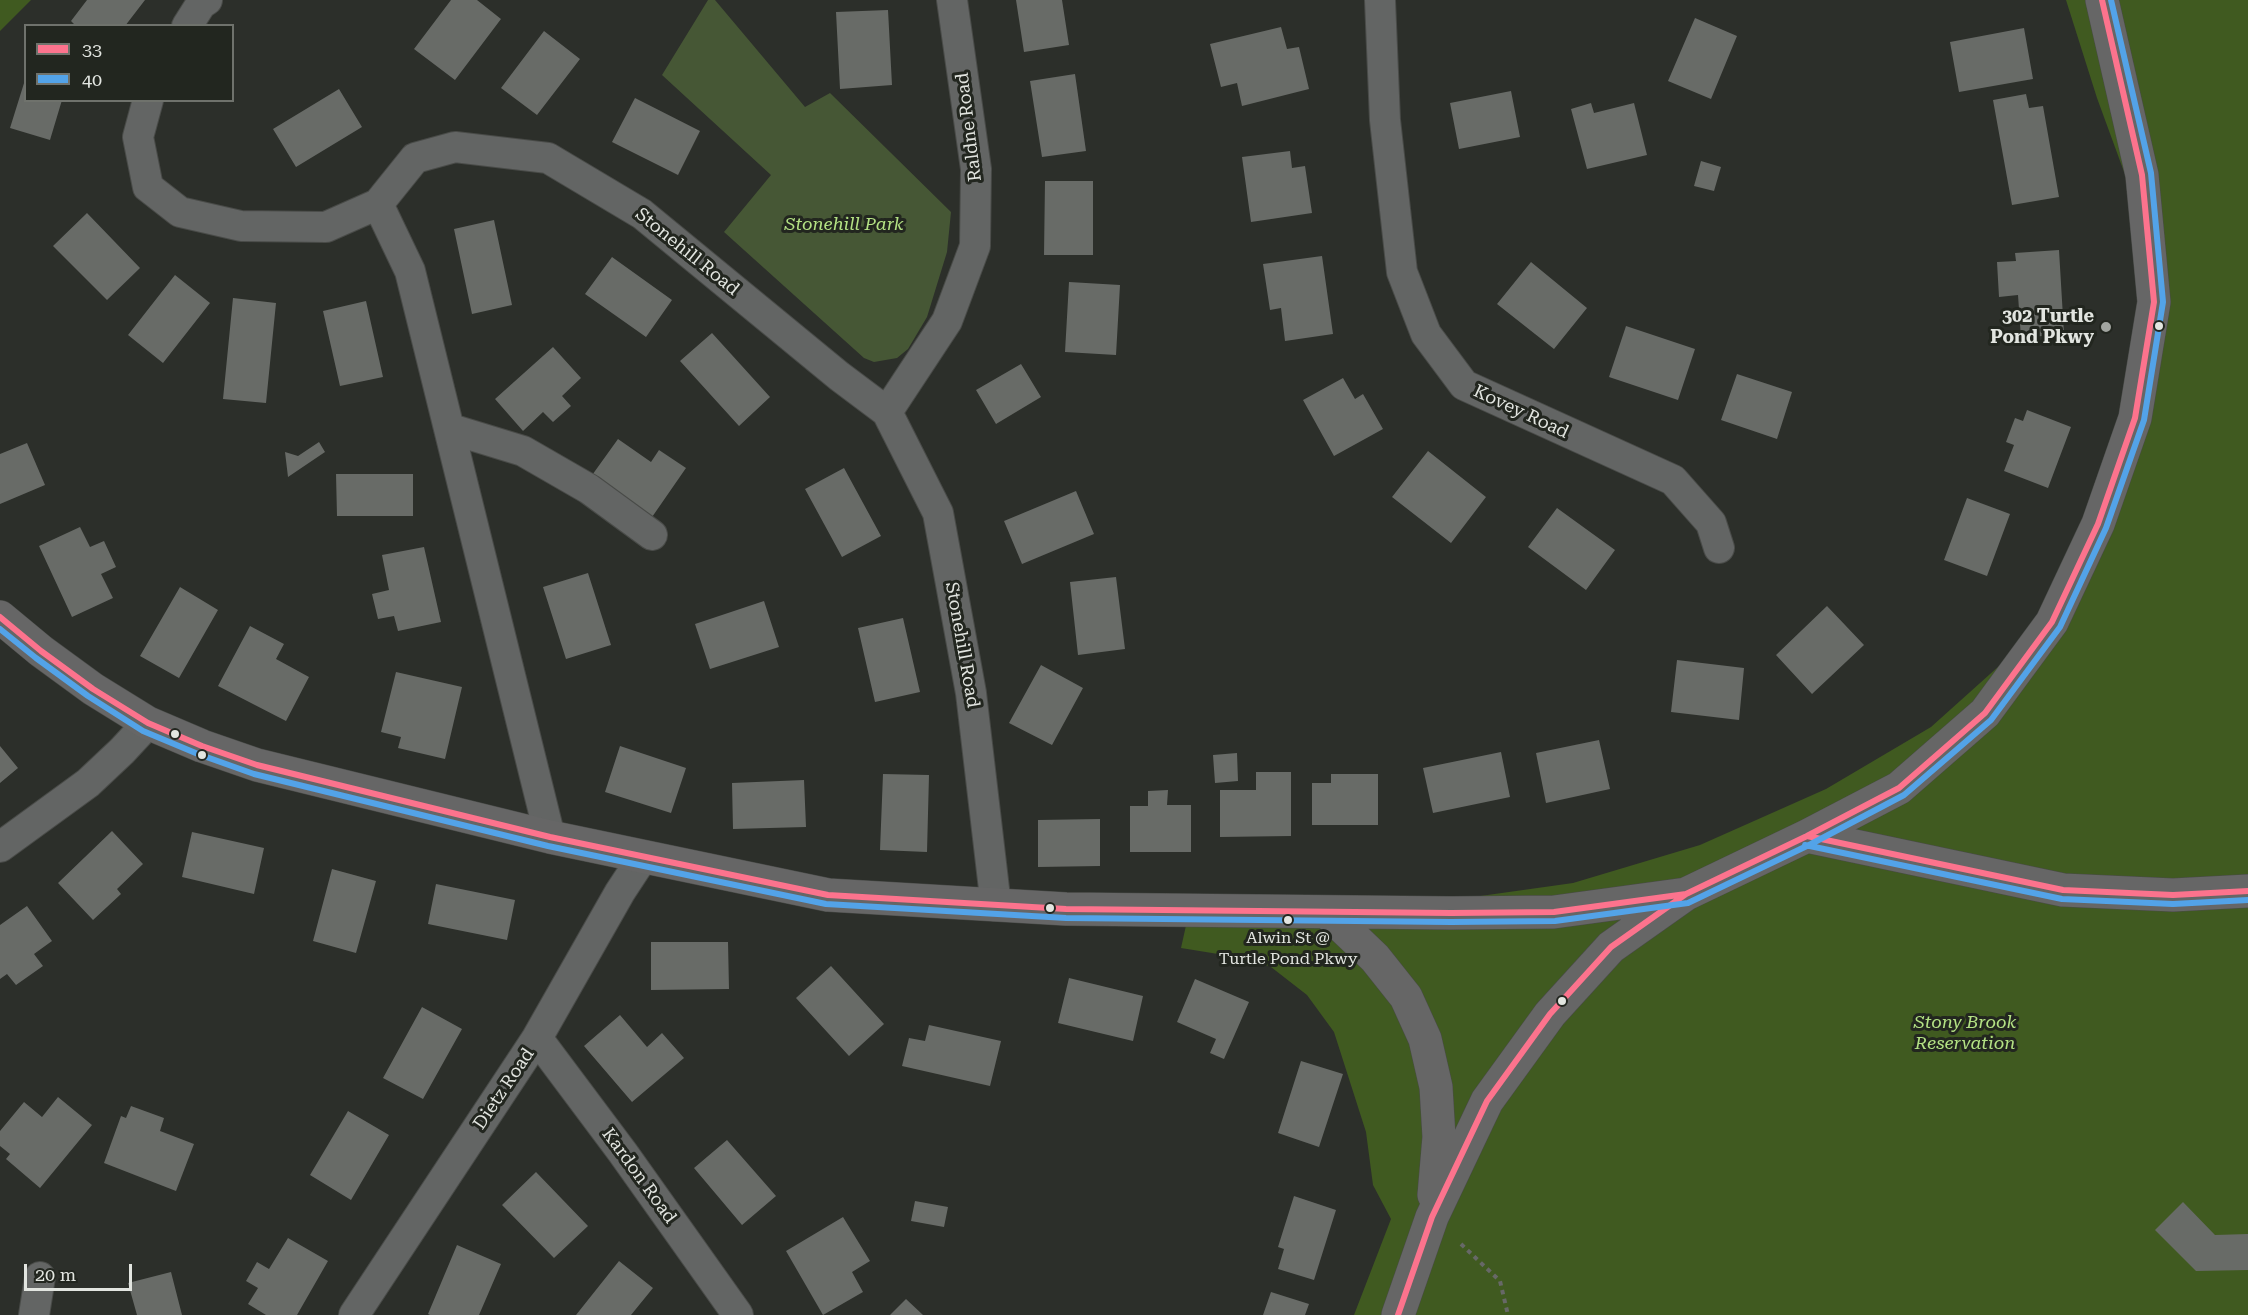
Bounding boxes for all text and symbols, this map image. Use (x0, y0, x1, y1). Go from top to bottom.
legend (24, 24, 234, 102)
text: 33 (82, 39, 102, 60)
text: 40 (82, 69, 102, 90)
street label: Raldne Road (952, 71, 986, 183)
street label: Stonehill Road (631, 204, 743, 300)
park label: Stonehill Park (784, 214, 904, 236)
place label: 302 Turtle Pond Pkwy (1990, 306, 2094, 348)
marker: 302 Turtle Pond Pkwy (2099, 320, 2113, 334)
unlabelled marker (2153, 320, 2165, 332)
street label: Kovey Road (1470, 381, 1572, 443)
street label: Stonehill Road (940, 580, 984, 710)
unlabelled marker (169, 728, 181, 740)
unlabelled marker (196, 749, 208, 761)
unlabelled marker (1044, 902, 1056, 914)
marker: Alwin St @ Turtle Pond Pkwy (1282, 914, 1294, 926)
place label: Alwin St @ Turtle Pond Pkwy (1219, 928, 1357, 966)
unlabelled marker (1556, 995, 1568, 1007)
park label: Stony Brook Reservation (1914, 1012, 2016, 1054)
street label: Dietz Road (469, 1044, 539, 1134)
street label: Kardon Road (597, 1124, 681, 1228)
scale bar (27, 1252, 135, 1290)
text: 20 m (35, 1264, 76, 1285)

